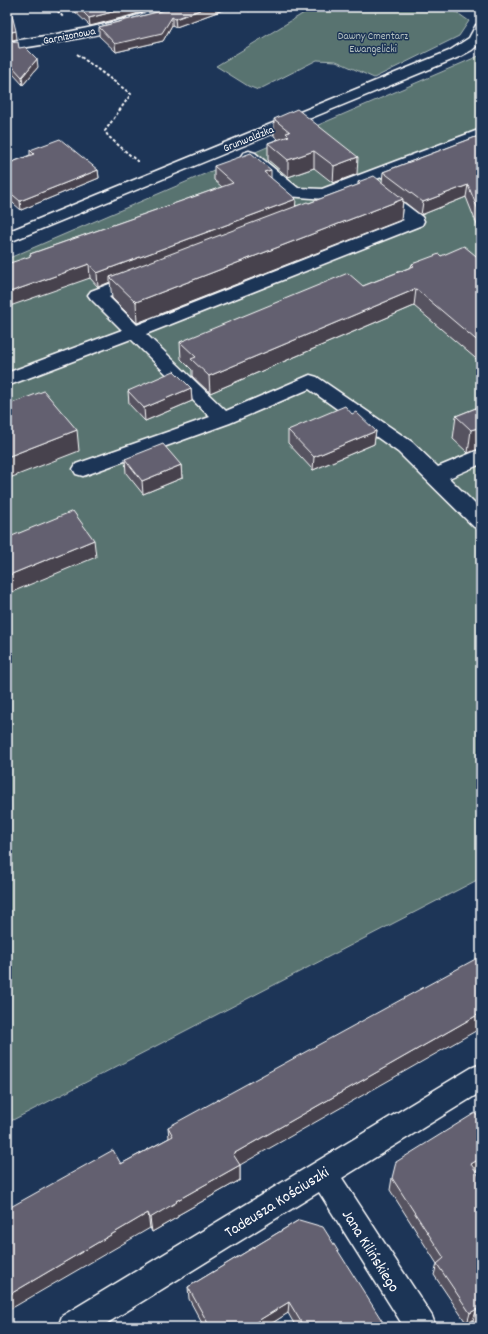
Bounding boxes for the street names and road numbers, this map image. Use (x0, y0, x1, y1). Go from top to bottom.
street label: Garnizonowa (42, 24, 98, 50)
street label: Grunwaldzka (221, 122, 277, 157)
street label: Tadeusza Kościuszki (221, 1162, 334, 1244)
street label: Jana Kilińskiego (335, 1205, 404, 1297)

